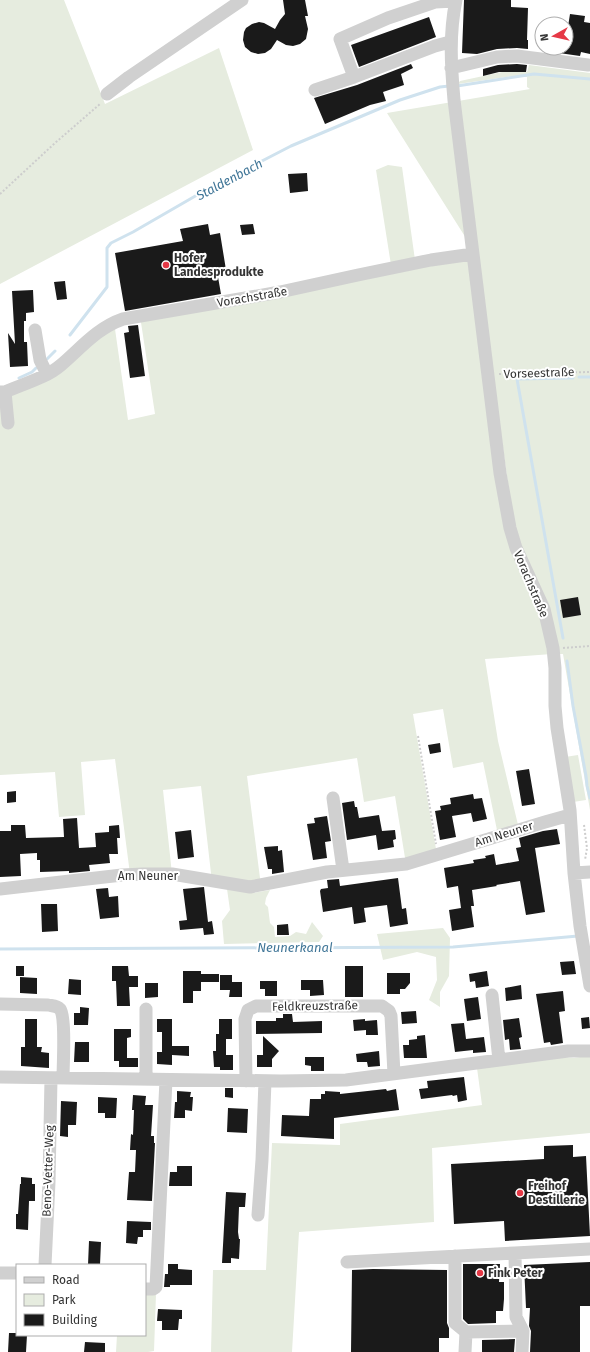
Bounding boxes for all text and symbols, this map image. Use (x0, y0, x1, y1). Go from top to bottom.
north arrow (534, 16, 574, 56)
text: N (538, 33, 552, 42)
water label: Staldenbach (193, 156, 265, 204)
place label: Hofer Landesprodukte (174, 251, 264, 279)
marker: Hofer Landesprodukte (161, 260, 171, 270)
street label: Vorachstraße (216, 284, 288, 310)
street label: Vorseestraße (503, 365, 575, 381)
street label: Vorachstraße (511, 548, 551, 620)
street label: Am Neuner (473, 818, 535, 850)
street label: Am Neuner (118, 869, 178, 883)
water label: Neunerkanal (257, 940, 333, 955)
street label: Feldkreuzstraße (272, 998, 358, 1014)
street label: Beno-Vetter-Weg (39, 1124, 57, 1217)
place label: Freihof Destillerie (528, 1179, 585, 1207)
marker: Freihof Destillerie (515, 1188, 525, 1198)
legend (16, 1264, 146, 1336)
place label: Fink Peter (488, 1266, 543, 1280)
marker: Fink Peter (475, 1268, 485, 1278)
text: Road (52, 1273, 80, 1287)
text: Park (52, 1293, 76, 1307)
text: Building (52, 1313, 98, 1327)

